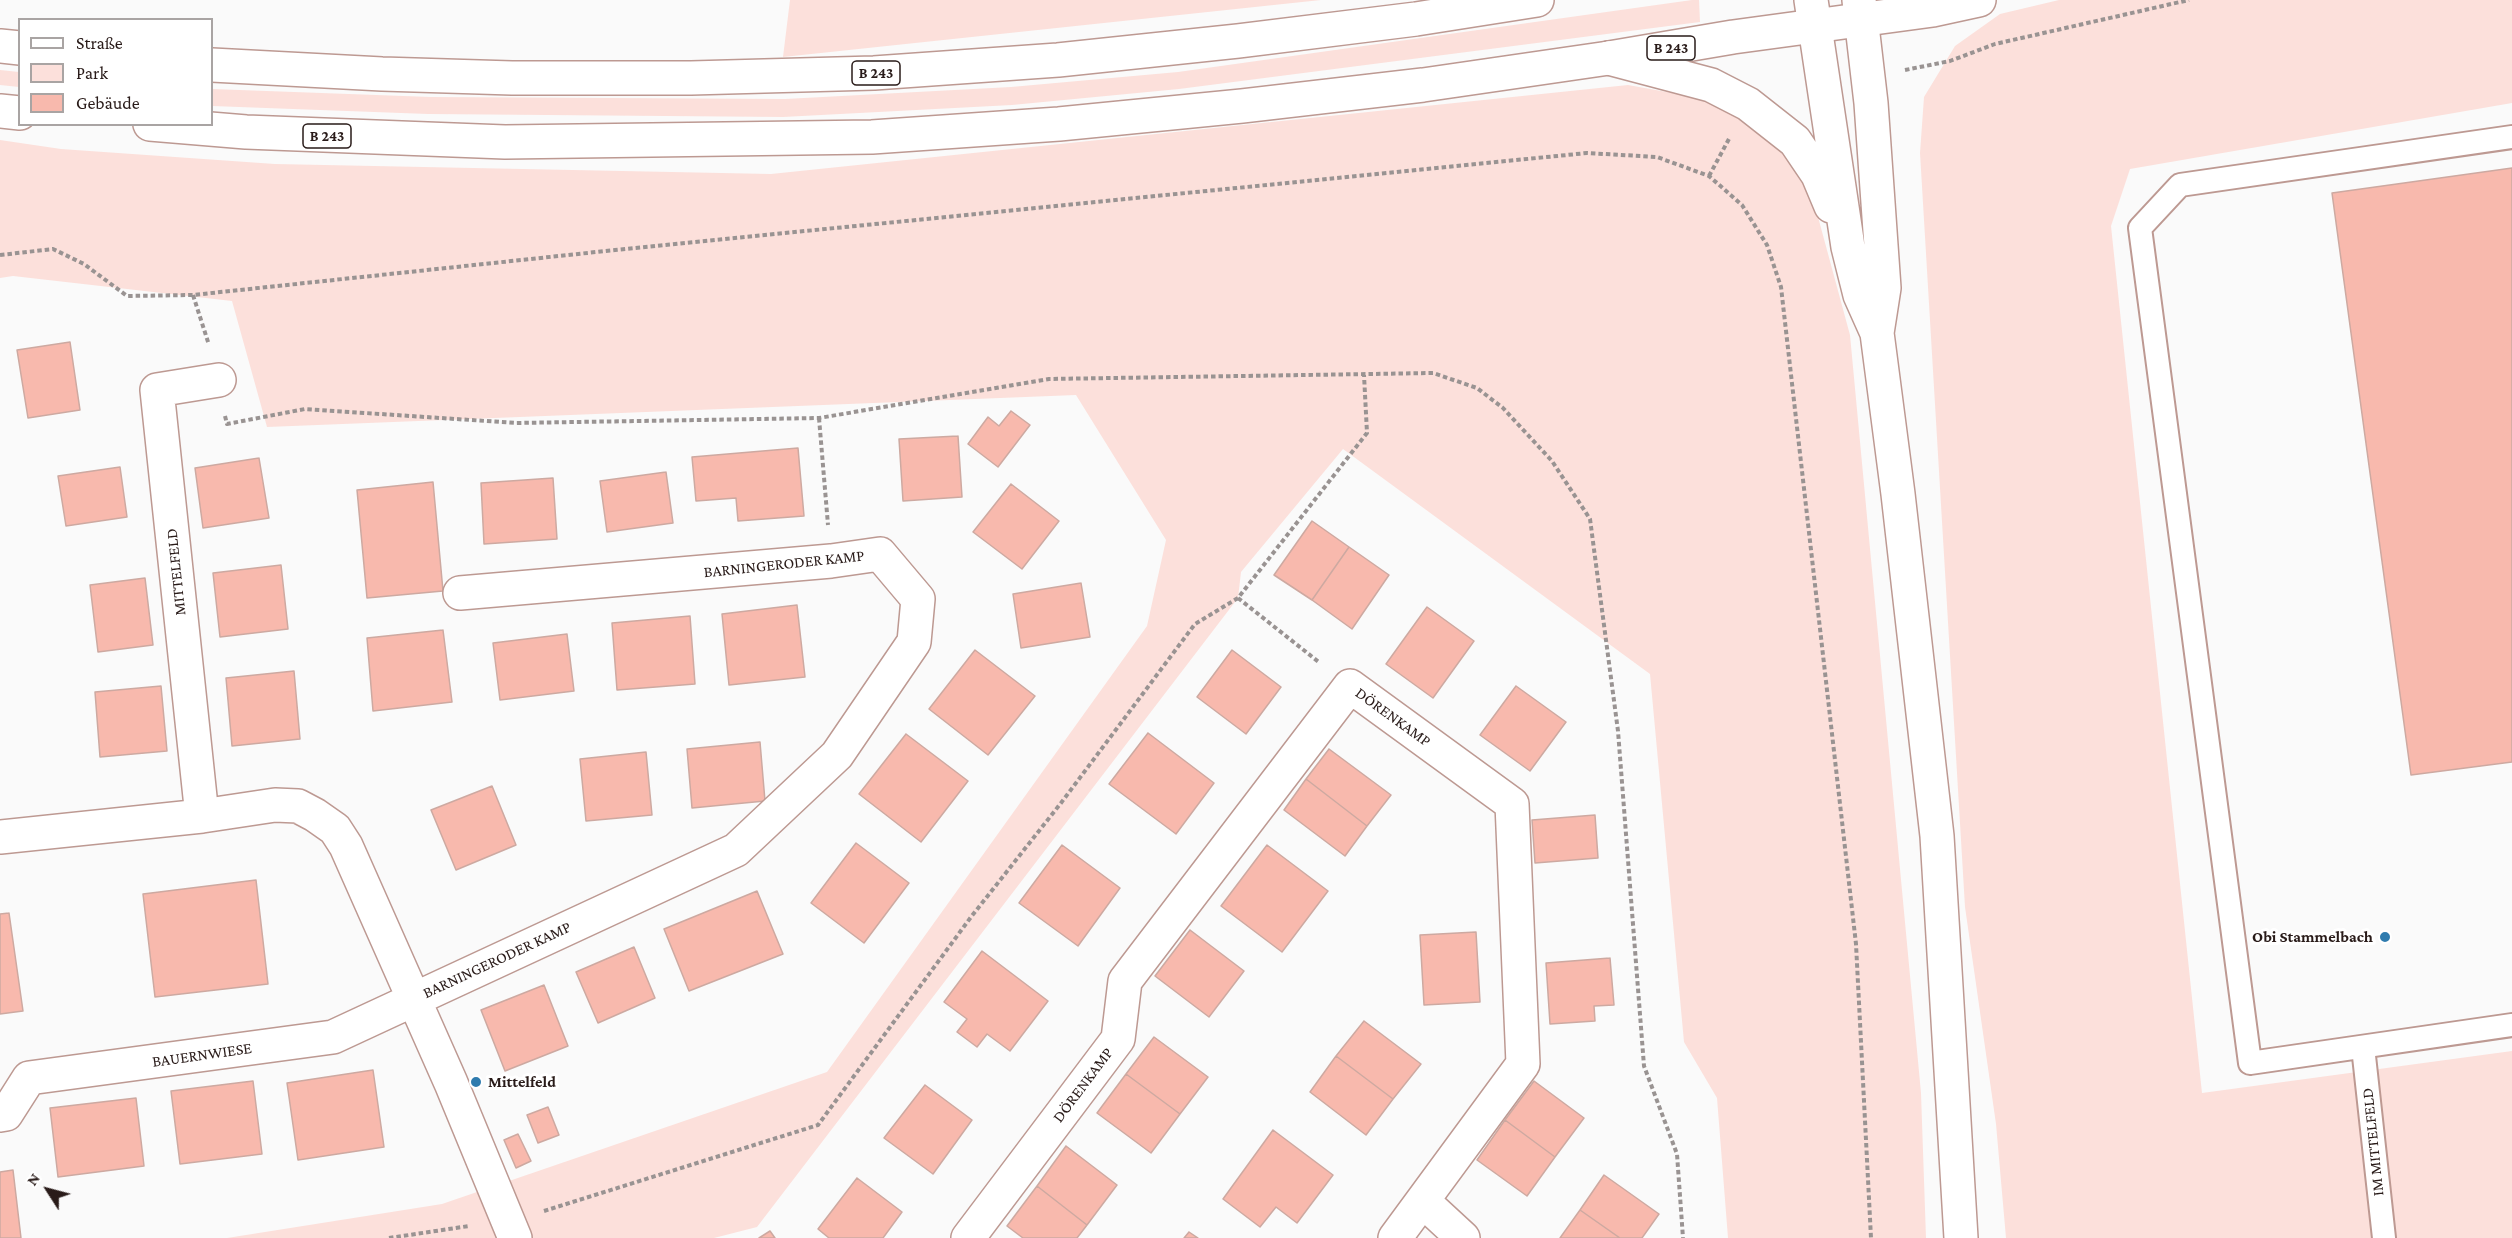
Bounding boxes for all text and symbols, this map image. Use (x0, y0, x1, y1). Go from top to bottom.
legend (18, 18, 213, 126)
text: Straße (76, 33, 123, 53)
road number: B 243 (1647, 36, 1695, 60)
road number: B 243 (852, 61, 900, 85)
text: Park (76, 63, 108, 83)
text: Gebäude (76, 93, 140, 113)
road number: B 243 (303, 124, 351, 148)
street label: MITTELFELD (162, 528, 190, 616)
street label: BARNINGERODER KAMP (703, 546, 865, 582)
street label: DÖRENKAMP (1351, 683, 1435, 751)
street label: BARNINGERODER KAMP (420, 917, 574, 1003)
place label: Obi Stammelbach (2252, 927, 2373, 947)
marker: Obi Stammelbach (2378, 930, 2392, 944)
street label: BAUERNWIESE (151, 1039, 253, 1071)
street label: DÖRENKAMP (1049, 1044, 1117, 1126)
place label: Mittelfeld (488, 1072, 556, 1092)
marker: Mittelfeld (469, 1075, 483, 1089)
street label: IM MITTELFELD (2358, 1087, 2388, 1197)
north arrow (18, 1160, 78, 1220)
text: N (23, 1170, 43, 1189)

